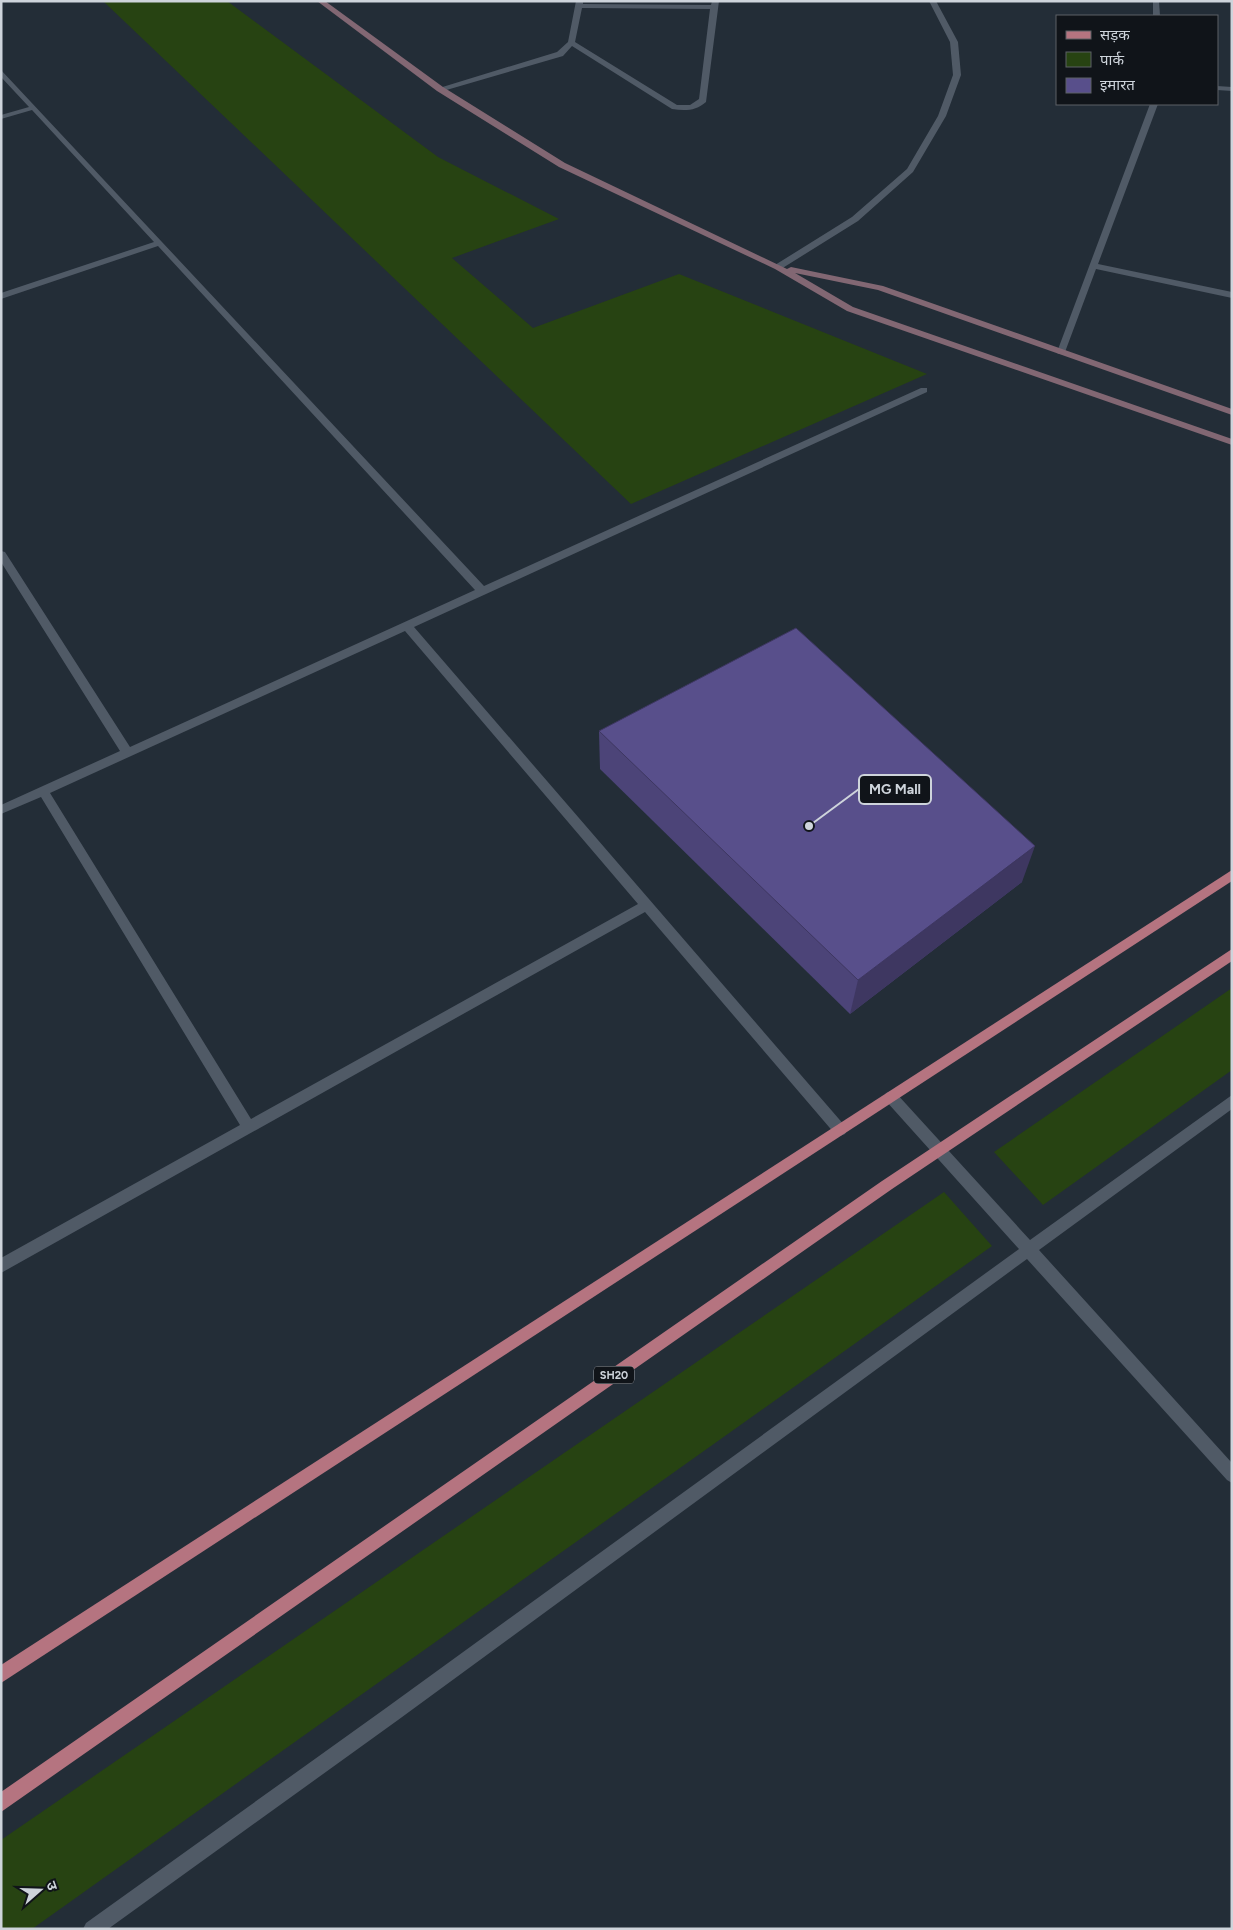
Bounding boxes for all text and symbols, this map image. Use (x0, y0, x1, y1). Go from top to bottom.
legend (1056, 15, 1218, 105)
text: सड़क (1100, 26, 1130, 44)
text: पार्क (1100, 51, 1124, 69)
text: इमारत (1100, 76, 1135, 94)
callout: MG Mall (859, 775, 931, 804)
text: MG Mall (869, 781, 921, 798)
road number: SH20 (594, 1366, 634, 1384)
north arrow (15, 1865, 65, 1915)
text: उ (42, 1879, 61, 1893)

